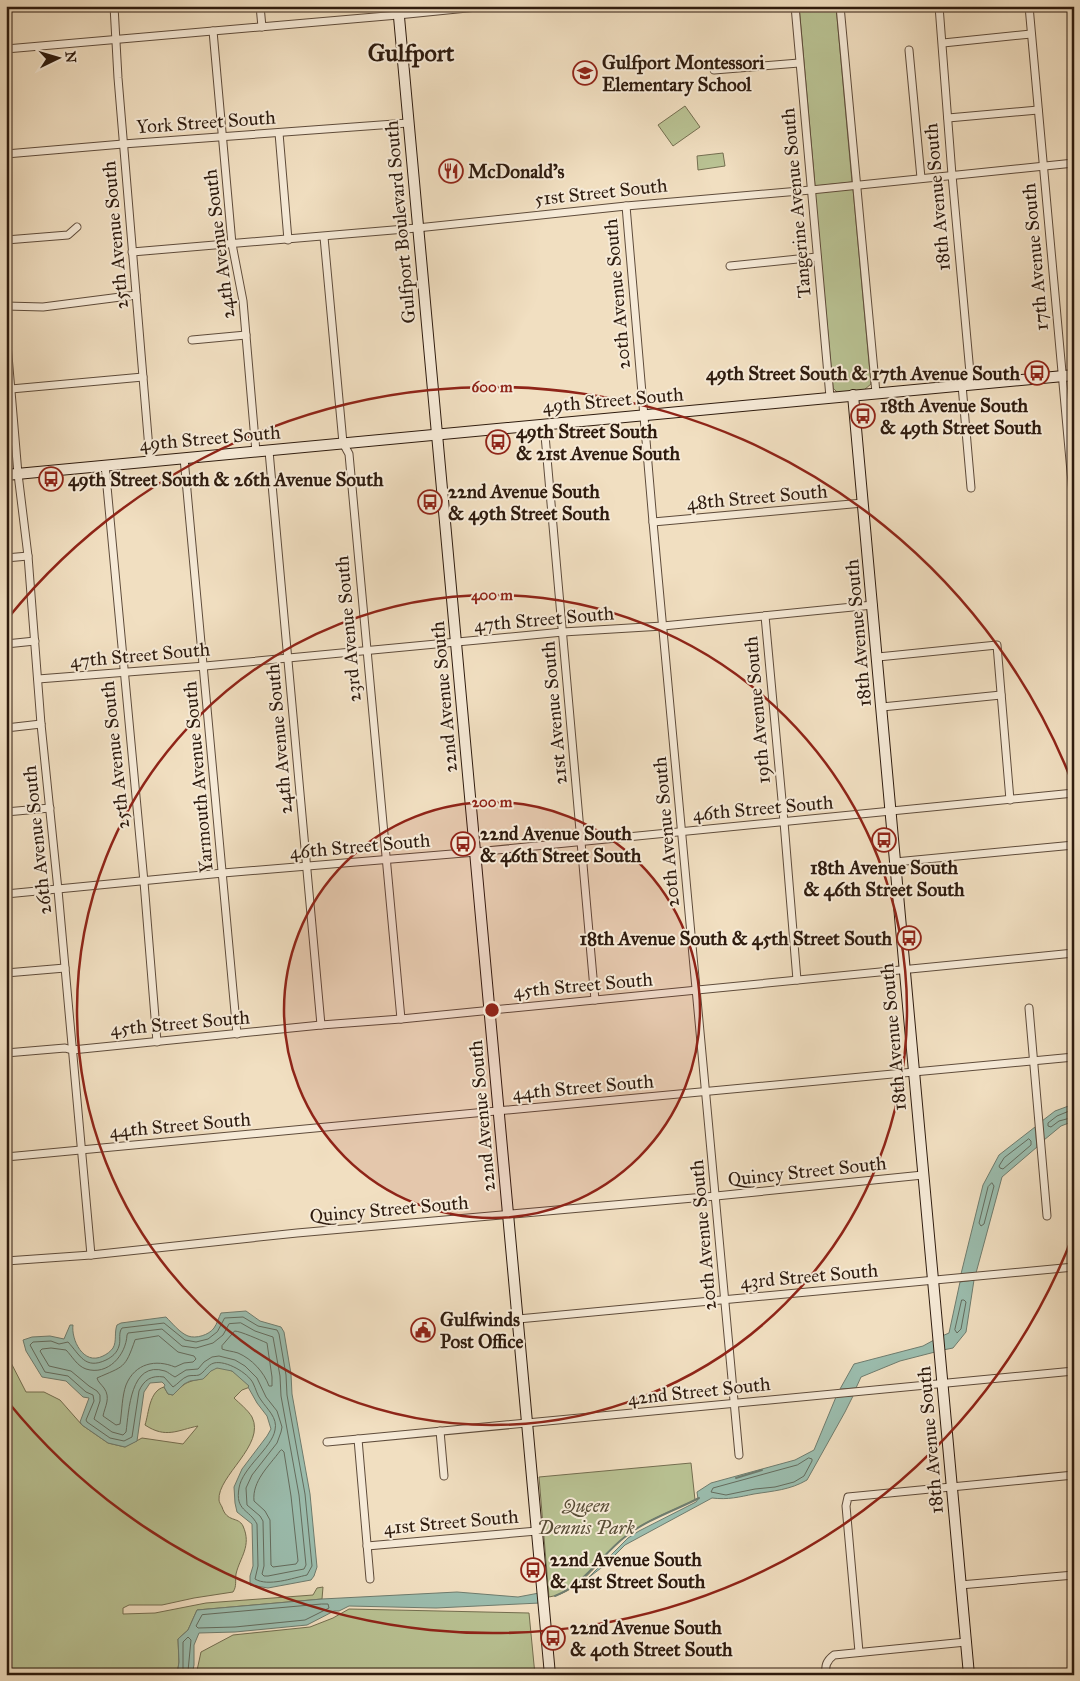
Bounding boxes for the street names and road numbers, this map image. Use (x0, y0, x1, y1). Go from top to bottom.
street label: York Street South (136, 106, 277, 138)
street label: Tangerine Avenue South (776, 106, 817, 299)
street label: Gulfport Boulevard South (380, 119, 420, 325)
street label: 18th Avenue South (919, 122, 955, 272)
street label: 25th Avenue South (97, 160, 133, 310)
street label: 24th Avenue South (198, 167, 240, 320)
street label: 51st Street South (533, 174, 669, 210)
street label: 17th Avenue South (1017, 182, 1053, 332)
street label: 20th Avenue South (599, 217, 635, 370)
street label: 49th Street South (542, 382, 685, 418)
street label: 49th Street South (139, 420, 282, 456)
street label: 48th Street South (686, 479, 829, 515)
street label: 23rd Avenue South (330, 554, 366, 703)
street label: 18th Avenue South (840, 558, 876, 708)
street label: 47th Street South (473, 601, 615, 637)
street label: 22nd Avenue South (426, 620, 462, 774)
street label: 19th Avenue South (739, 635, 775, 785)
street label: 47th Street South (69, 637, 211, 673)
street label: 21st Avenue South (536, 640, 572, 786)
street label: 24th Avenue South (261, 663, 297, 815)
street label: 25th Avenue South (96, 679, 134, 830)
street label: Yarmouth Avenue South (178, 680, 218, 874)
street label: 20th Avenue South (648, 755, 684, 908)
street label: 26th Avenue South (18, 764, 56, 916)
street label: 46th Street South (692, 790, 835, 826)
street label: 46th Street South (289, 828, 432, 864)
street label: 18th Avenue South (875, 962, 911, 1112)
street label: 45th Street South (512, 967, 654, 1003)
street label: 45th Street South (109, 1005, 251, 1041)
street label: 22nd Avenue South (464, 1039, 500, 1193)
street label: 44th Street South (511, 1069, 655, 1105)
street label: 44th Street South (108, 1107, 252, 1143)
street label: Quincy Street South (727, 1151, 888, 1191)
street label: 20th Avenue South (685, 1158, 721, 1311)
street label: Quincy Street South (309, 1191, 470, 1227)
street label: 43rd Street South (739, 1258, 879, 1293)
street label: 18th Avenue South (912, 1365, 948, 1515)
street label: 42nd Street South (627, 1372, 772, 1410)
street label: 41st Street South (383, 1505, 520, 1539)

